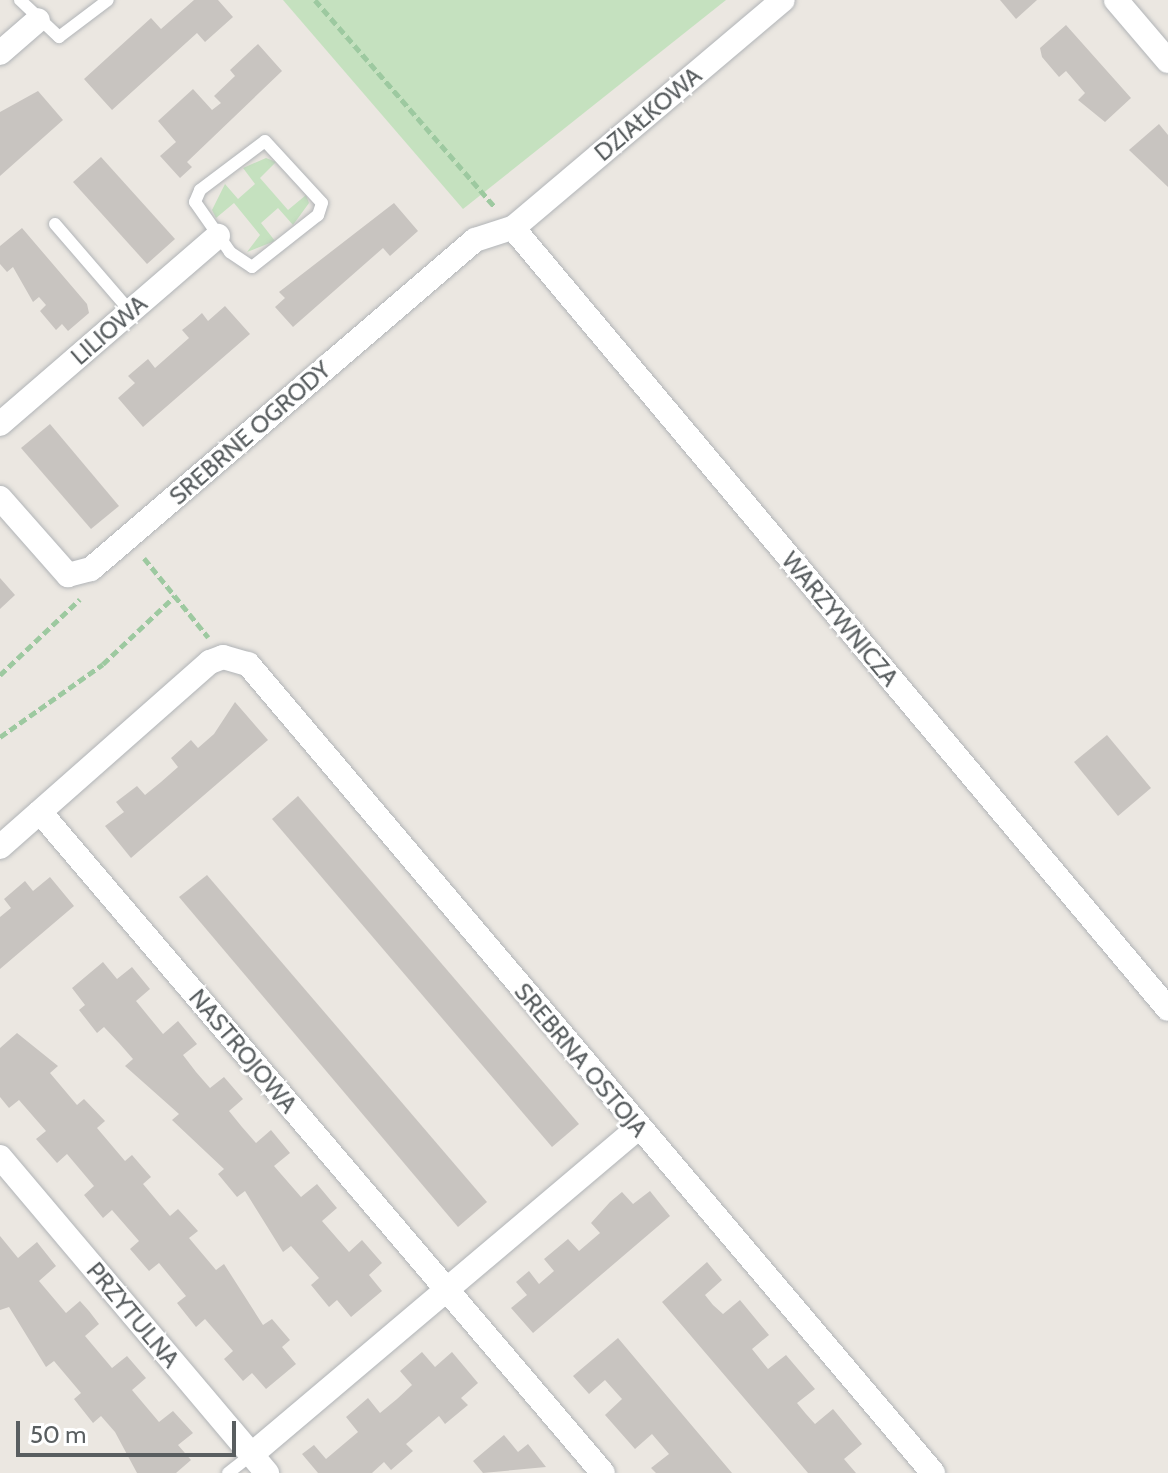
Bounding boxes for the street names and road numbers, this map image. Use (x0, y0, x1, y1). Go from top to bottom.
street label: DZIAŁKOWA (589, 61, 707, 167)
street label: LILIOWA (65, 289, 153, 371)
street label: SREBRNE OGRODY (164, 355, 336, 511)
street label: WARZYWNICZA (776, 546, 904, 692)
street label: SREBRNA OSTOJA (508, 977, 654, 1143)
street label: NASTROJOWA (183, 983, 303, 1119)
street label: PRZYTULNA (81, 1256, 185, 1374)

